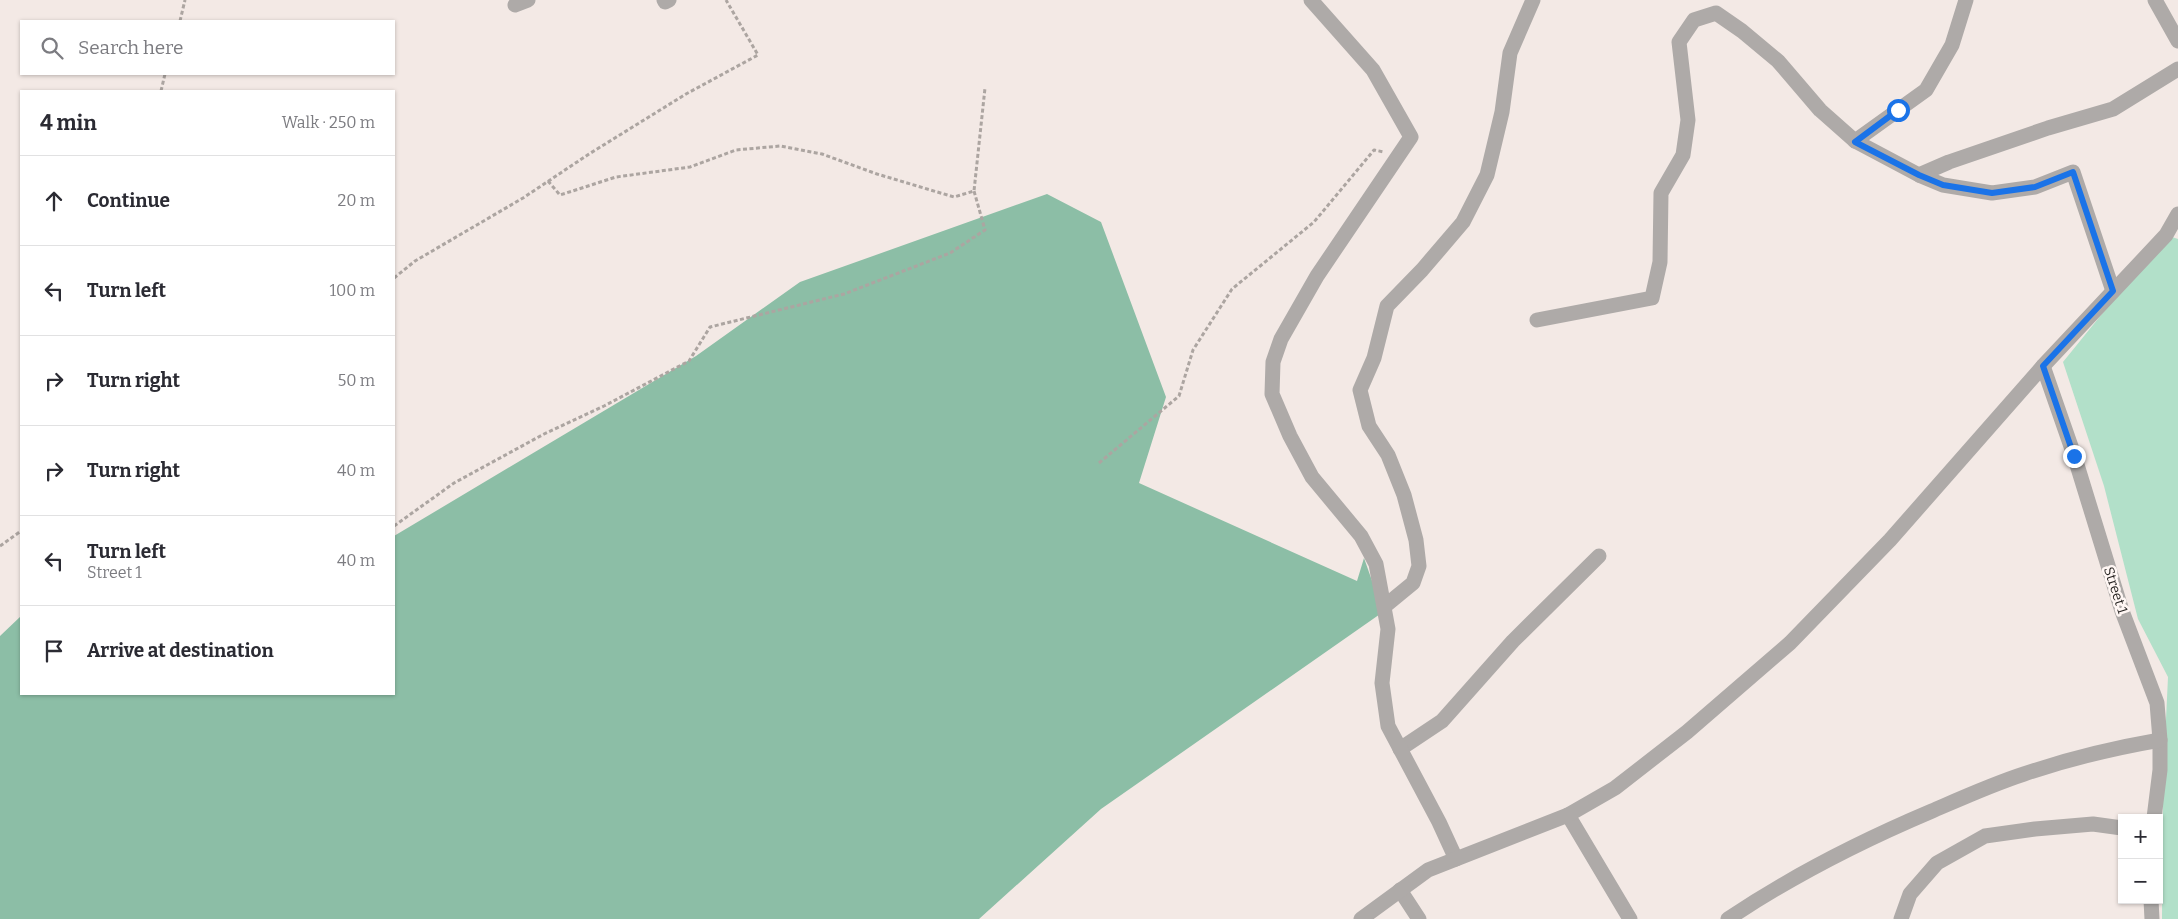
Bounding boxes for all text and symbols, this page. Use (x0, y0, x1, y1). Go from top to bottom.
search box (20, 20, 395, 75)
icon: search (38, 34, 66, 62)
text: Search here (78, 36, 183, 59)
route start (1887, 99, 1910, 122)
text: 4 min (40, 110, 97, 136)
text: Walk · 250 m (282, 113, 375, 132)
icon: ahead (40, 187, 68, 215)
text: Continue (87, 189, 170, 212)
text: 20 m (338, 191, 375, 210)
icon: left (40, 277, 68, 305)
text: Turn left (87, 279, 166, 302)
text: 100 m (330, 281, 375, 300)
icon: right (40, 367, 68, 395)
text: Turn right (87, 369, 180, 392)
text: 50 m (338, 371, 375, 390)
route end (2063, 445, 2086, 468)
icon: right (40, 457, 68, 485)
text: Turn right (87, 459, 180, 482)
text: 40 m (337, 461, 375, 480)
text: Turn left (87, 540, 166, 563)
icon: left (40, 547, 68, 575)
text: 40 m (337, 551, 375, 570)
text: Street 1 (87, 563, 142, 582)
street label: Street 1 (2100, 565, 2131, 616)
icon: arrive (40, 637, 68, 665)
text: Arrive at destination (87, 639, 274, 662)
map controls (2118, 814, 2163, 904)
button: + (2118, 814, 2163, 859)
button: − (2118, 859, 2163, 904)

